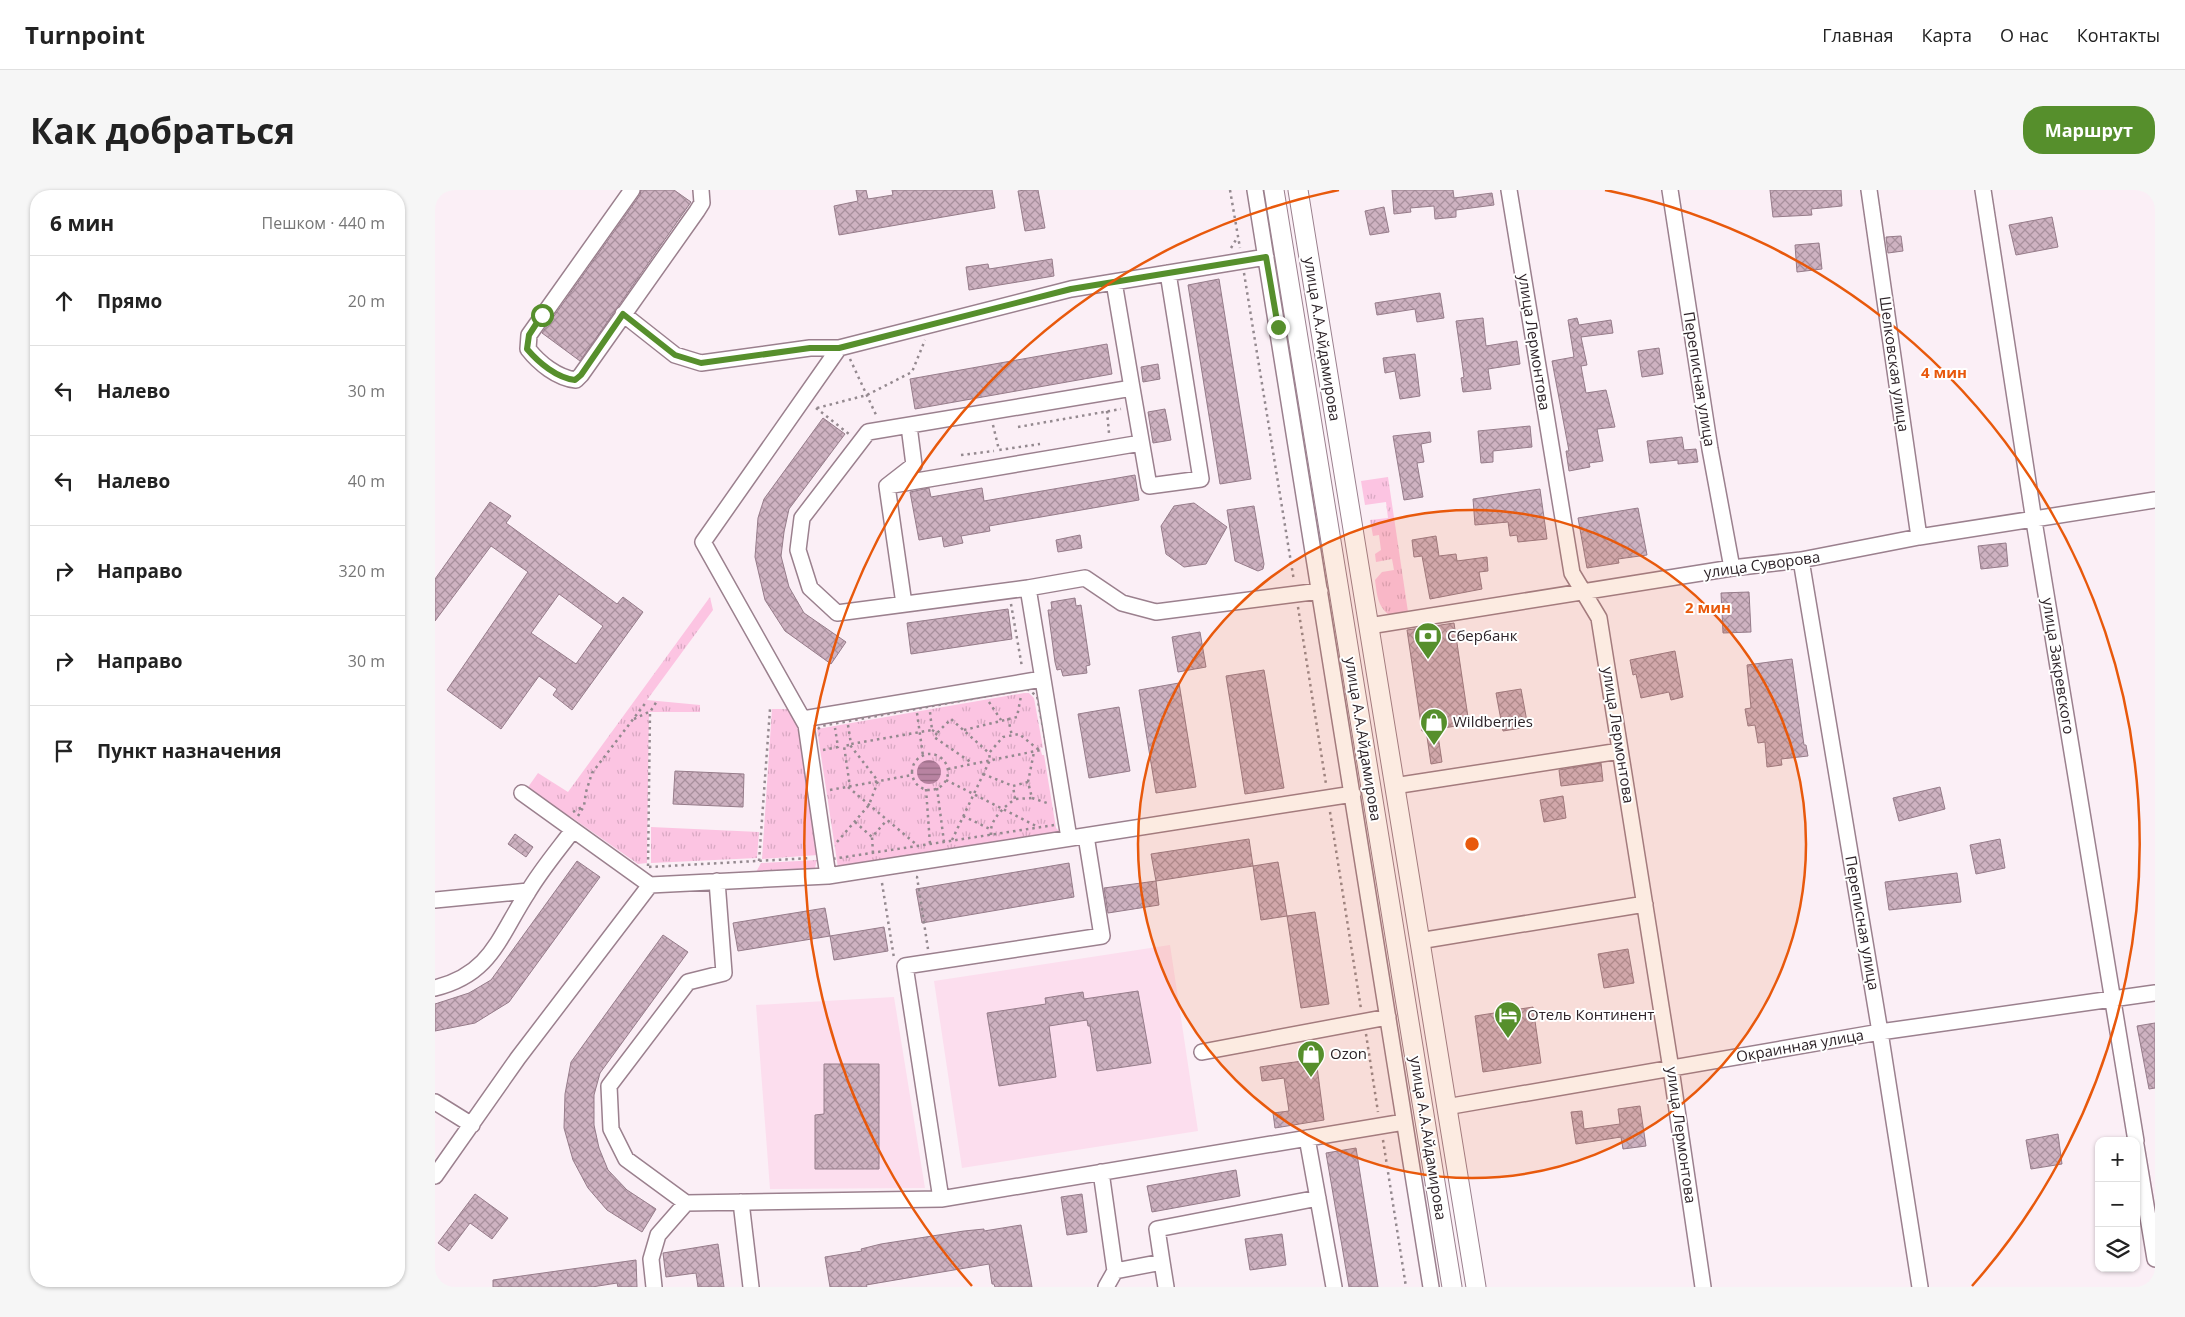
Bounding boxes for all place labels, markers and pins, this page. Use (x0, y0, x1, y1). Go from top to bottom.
bank icon: Сбербанк (1413, 621, 1443, 660)
place label: Сбербанк (1447, 625, 1518, 645)
shop icon: Wildberries (1419, 707, 1449, 746)
place label: Wildberries (1453, 711, 1533, 731)
centre of rings (1463, 835, 1481, 853)
hotel icon: Отель Континент (1493, 1000, 1523, 1039)
place label: Отель Континент (1527, 1004, 1654, 1024)
shop icon: Ozon (1296, 1039, 1326, 1078)
place label: Ozon (1330, 1043, 1367, 1063)

